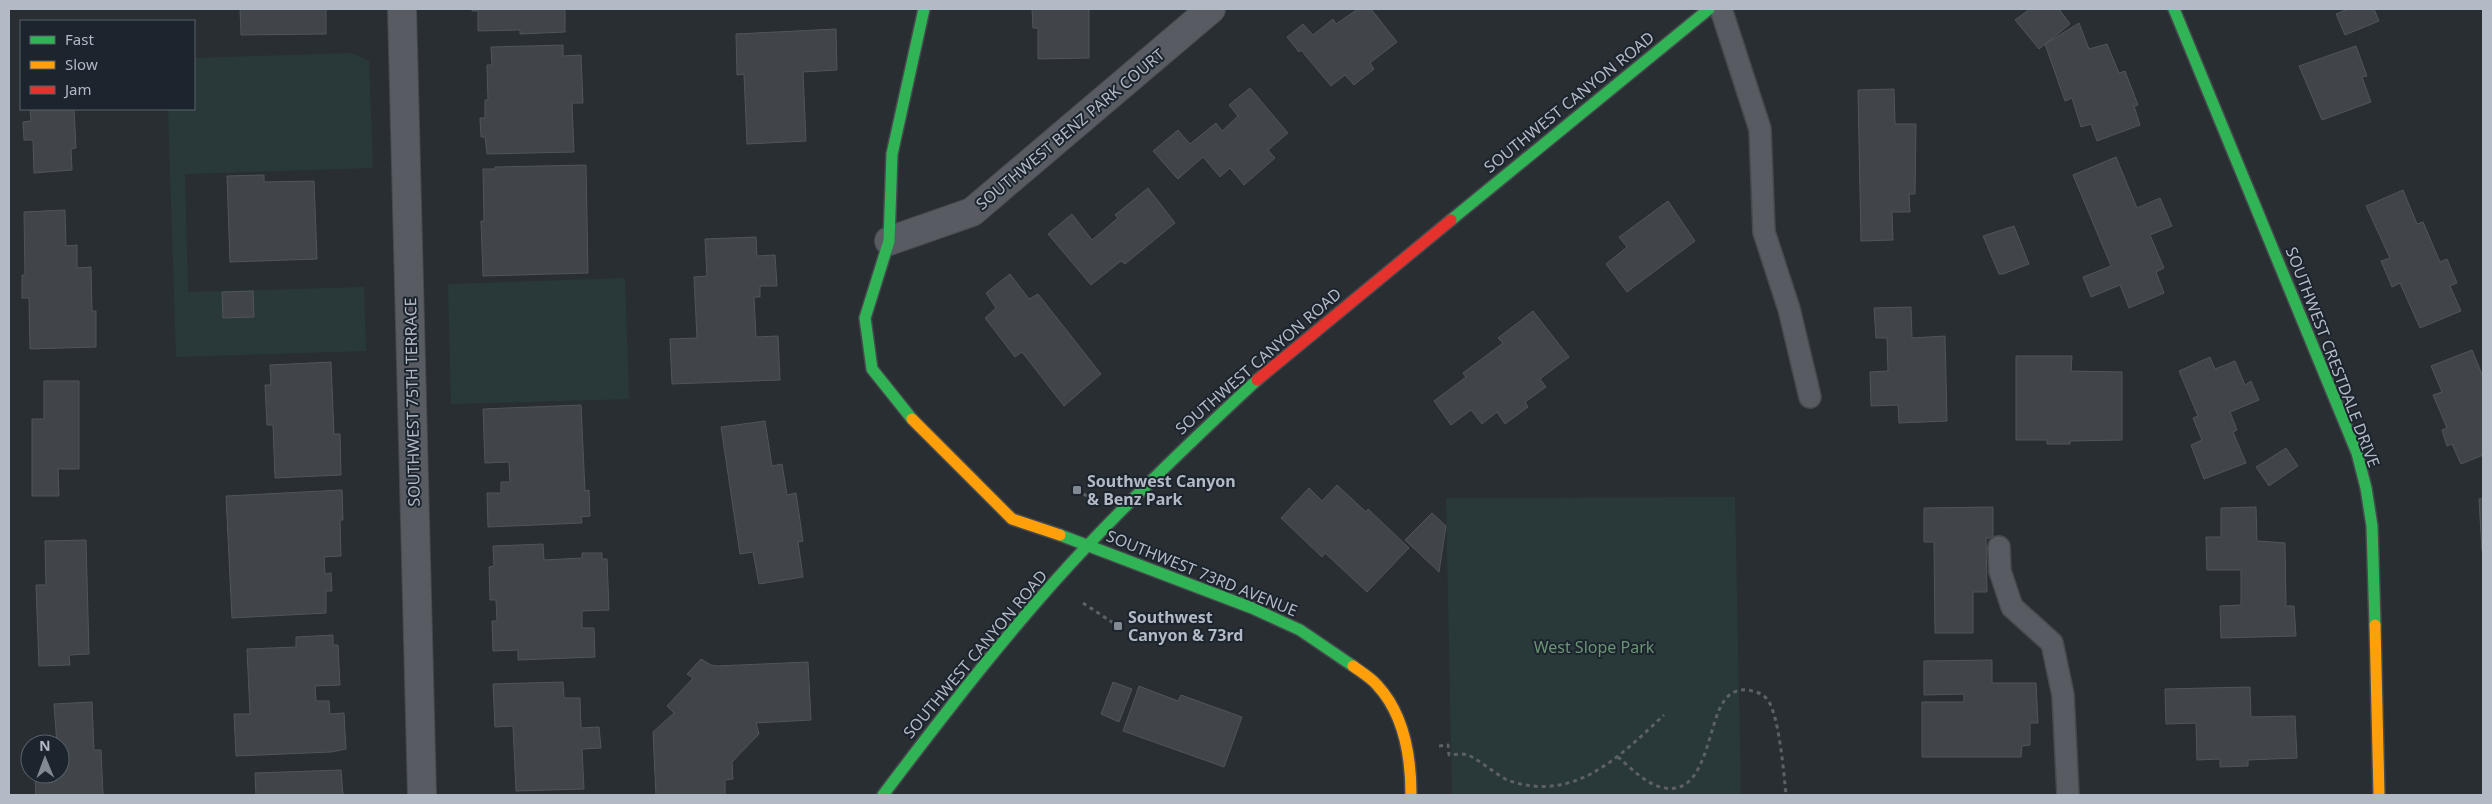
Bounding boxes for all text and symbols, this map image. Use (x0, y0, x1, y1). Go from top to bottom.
legend (20, 20, 195, 110)
street label: SOUTHWEST CANYON ROAD (1479, 26, 1659, 178)
text: Fast (65, 29, 94, 49)
street label: SOUTHWEST BENZ PARK COURT (971, 43, 1169, 215)
text: Slow (65, 54, 98, 74)
text: Jam (63, 79, 92, 99)
street label: SOUTHWEST CRESTDALE DRIVE (2281, 244, 2385, 470)
street label: SOUTHWEST CANYON ROAD (1170, 283, 1346, 439)
street label: SOUTHWEST 75TH TERRACE (399, 297, 425, 507)
place label: Southwest Canyon & Benz Park (1087, 470, 1236, 510)
marker: Southwest Canyon & Benz Park (1071, 484, 1083, 496)
street label: SOUTHWEST 73RD AVENUE (1103, 525, 1301, 621)
street label: SOUTHWEST CANYON ROAD (898, 565, 1052, 743)
place label: Southwest Canyon & 73rd (1128, 606, 1243, 646)
marker: Southwest Canyon & 73rd (1112, 620, 1124, 632)
park label: West Slope Park (1534, 636, 1655, 658)
north arrow (20, 734, 70, 784)
text: N (39, 736, 51, 755)

